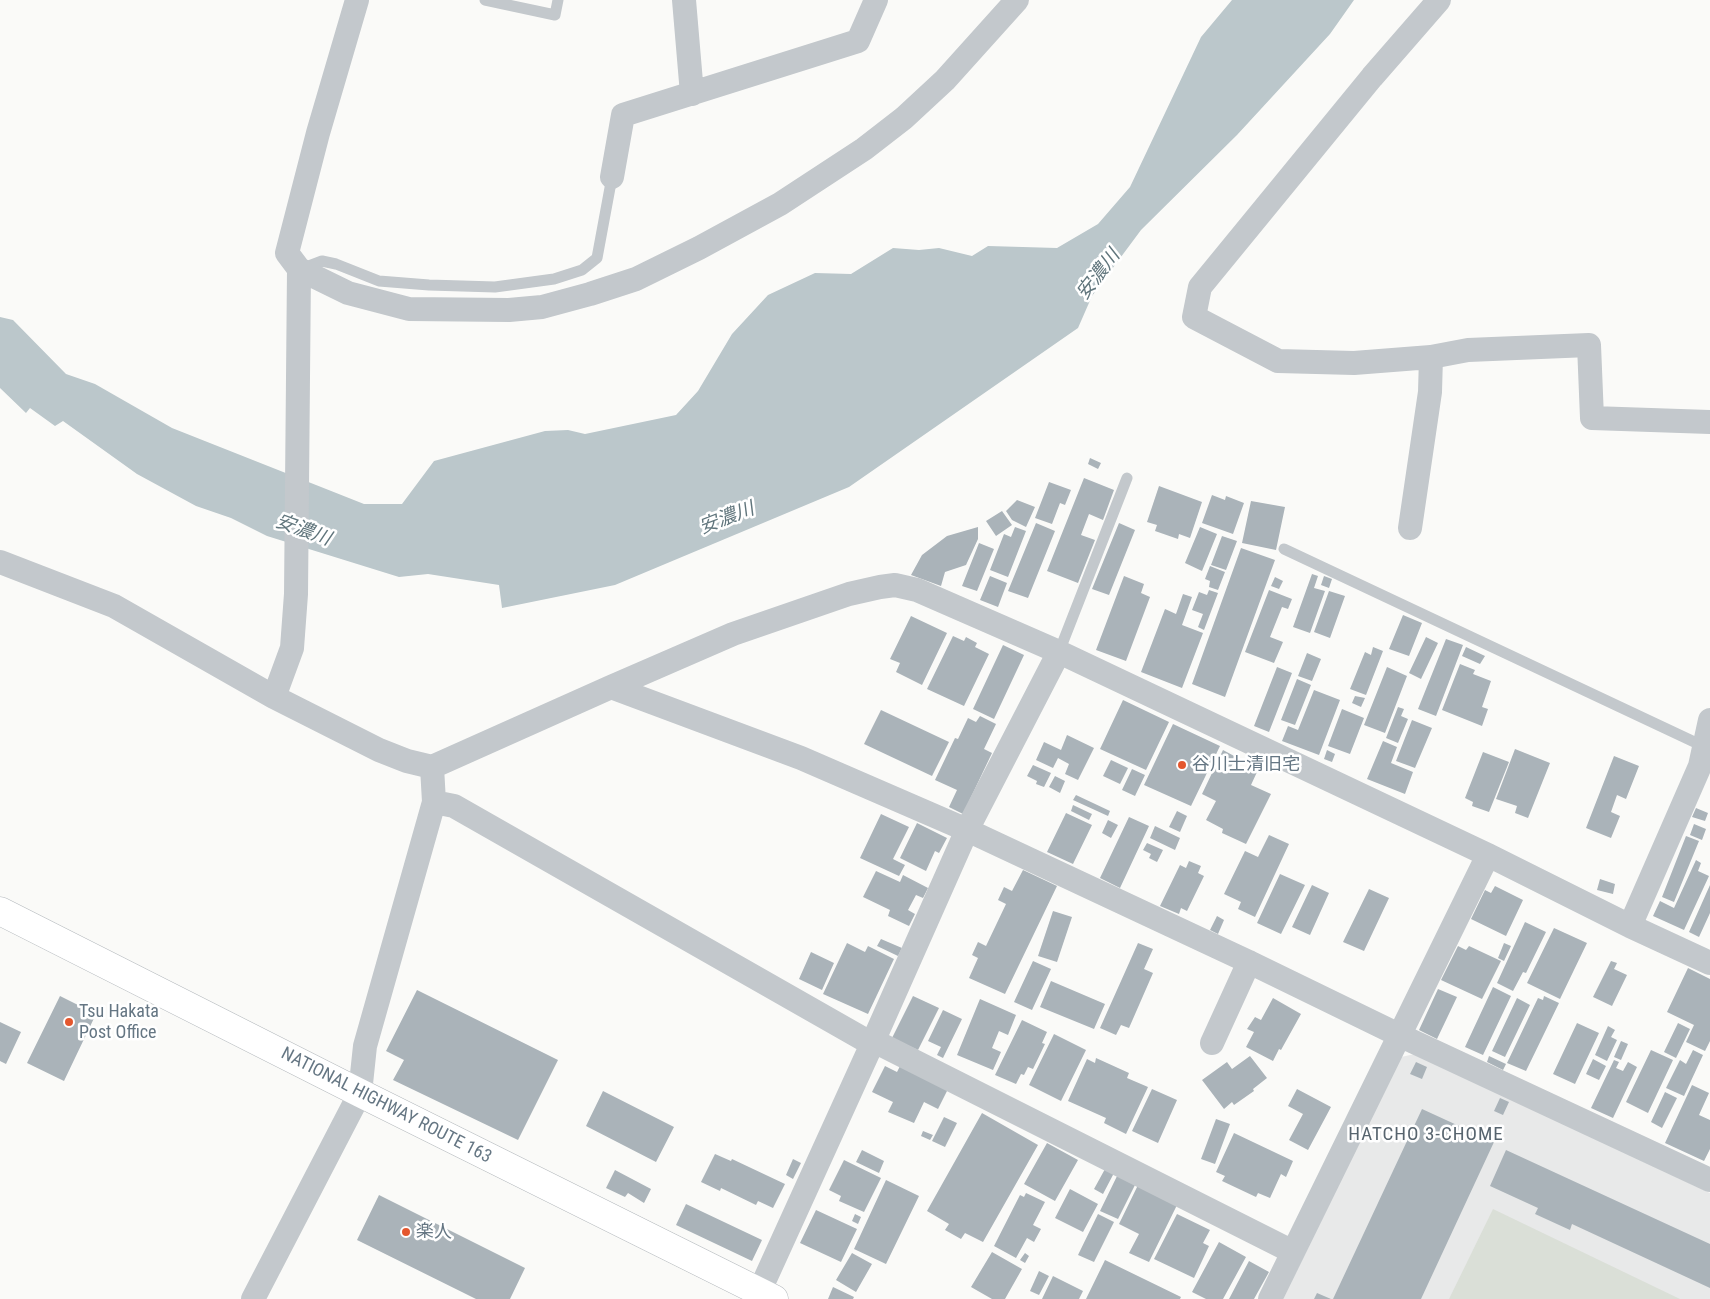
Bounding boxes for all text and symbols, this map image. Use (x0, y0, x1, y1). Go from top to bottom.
water label: 安濃川 (1072, 246, 1126, 304)
water label: 安濃川 (696, 498, 758, 540)
water label: 安濃川 (272, 511, 334, 551)
place label: 谷川士清旧宅 (1192, 754, 1300, 776)
marker: 谷川士清旧宅 (1176, 759, 1188, 771)
place label: Tsu Hakata Post Office (79, 1001, 159, 1044)
marker: Tsu Hakata Post Office (63, 1016, 75, 1028)
street label: NATIONAL HIGHWAY ROUTE 163 (277, 1043, 495, 1169)
district label: HATCHO 3-CHOME (1346, 1124, 1506, 1146)
place label: 楽人 (416, 1221, 452, 1243)
marker: 楽人 (400, 1226, 412, 1238)

